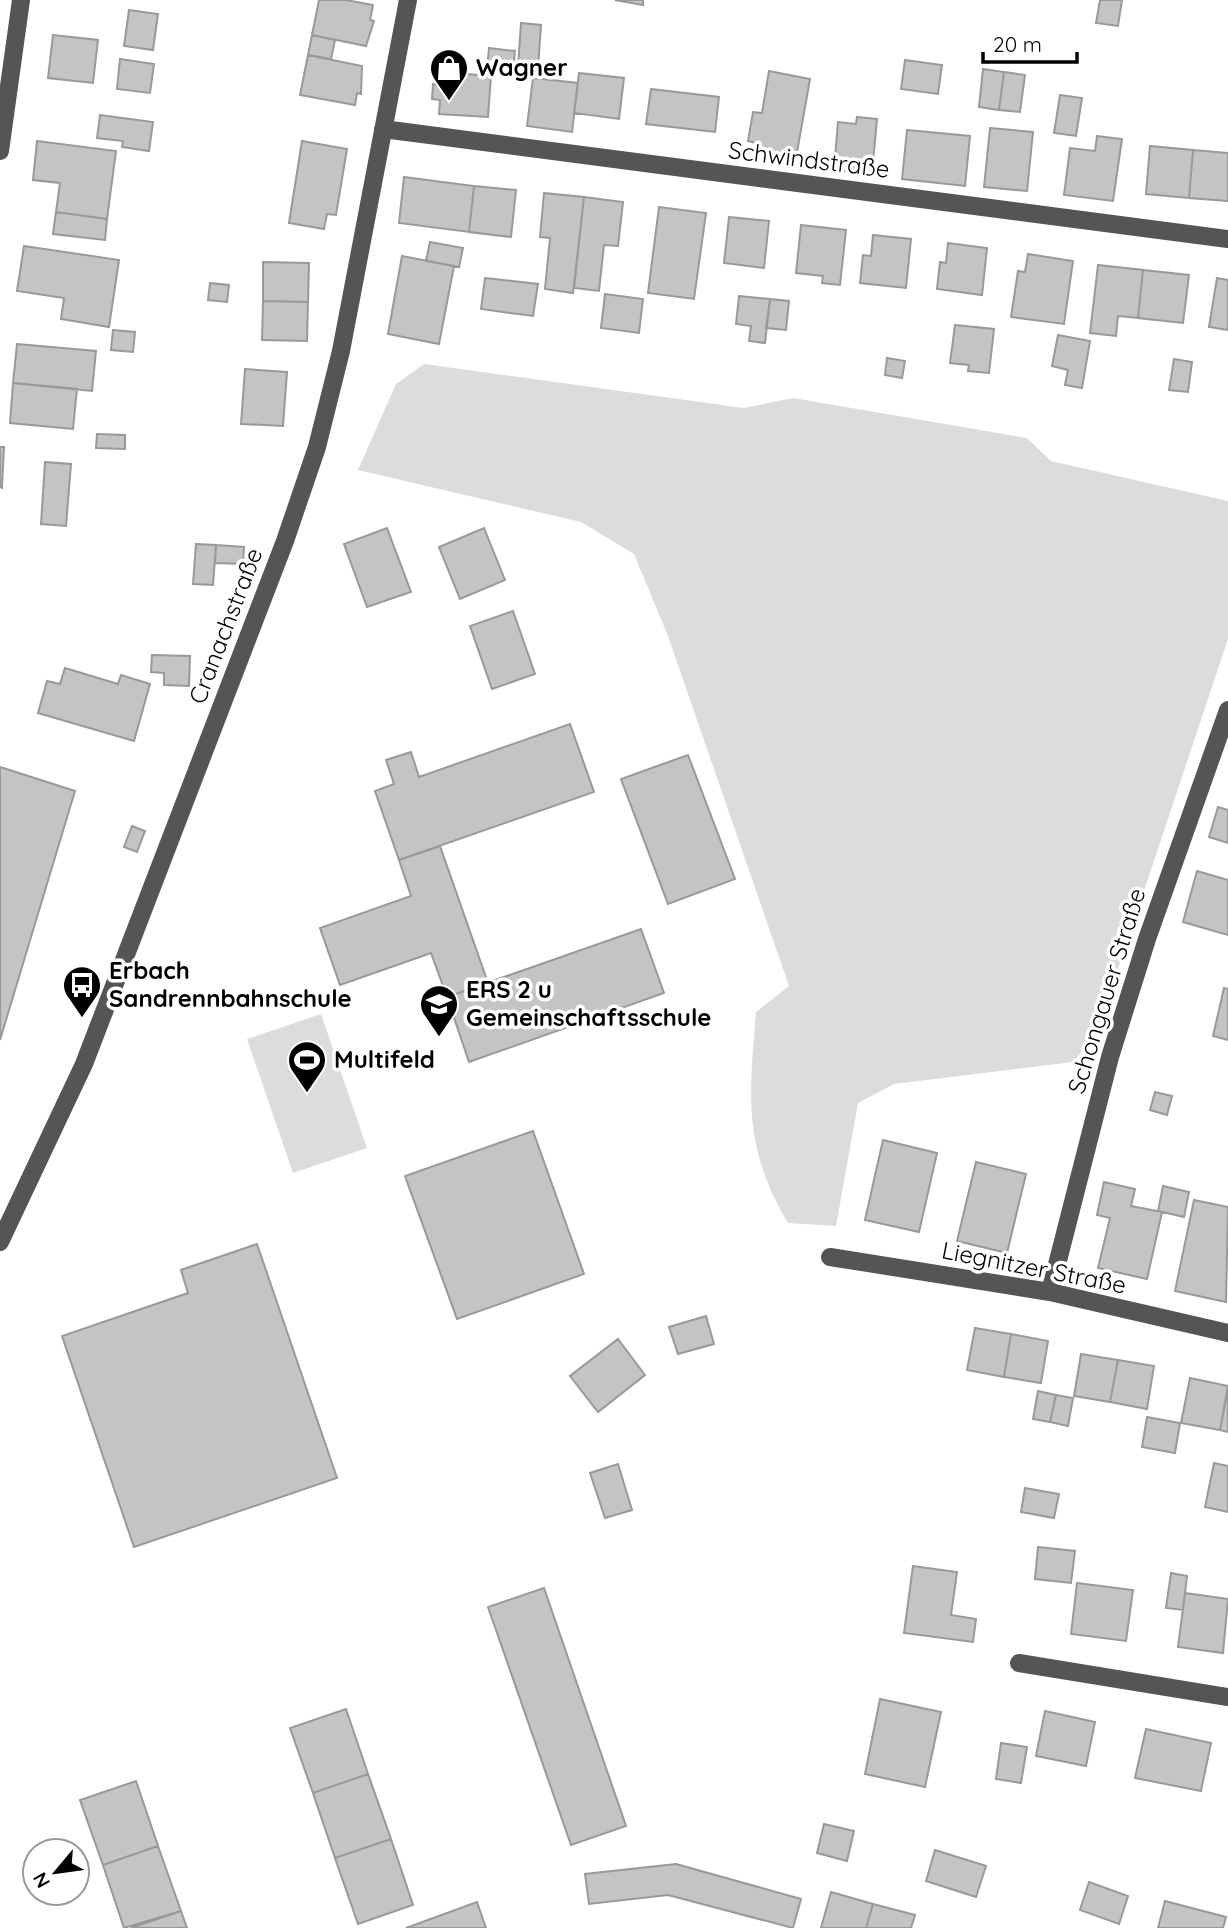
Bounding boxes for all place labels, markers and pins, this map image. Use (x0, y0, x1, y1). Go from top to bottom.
shop icon: Wagner (428, 47, 470, 102)
place label: Wagner (476, 52, 568, 82)
place label: Erbach Sandrennbahnschule (109, 955, 352, 1013)
bus stop icon: Erbach Sandrennbahnschule (61, 964, 103, 1019)
place label: ERS 2 u Gemeinschaftsschule (466, 974, 711, 1032)
school or university icon: ERS 2 u Gemeinschaftsschule (418, 983, 460, 1038)
sports icon: Multifeld (286, 1039, 328, 1094)
place label: Multifeld (334, 1044, 435, 1074)

